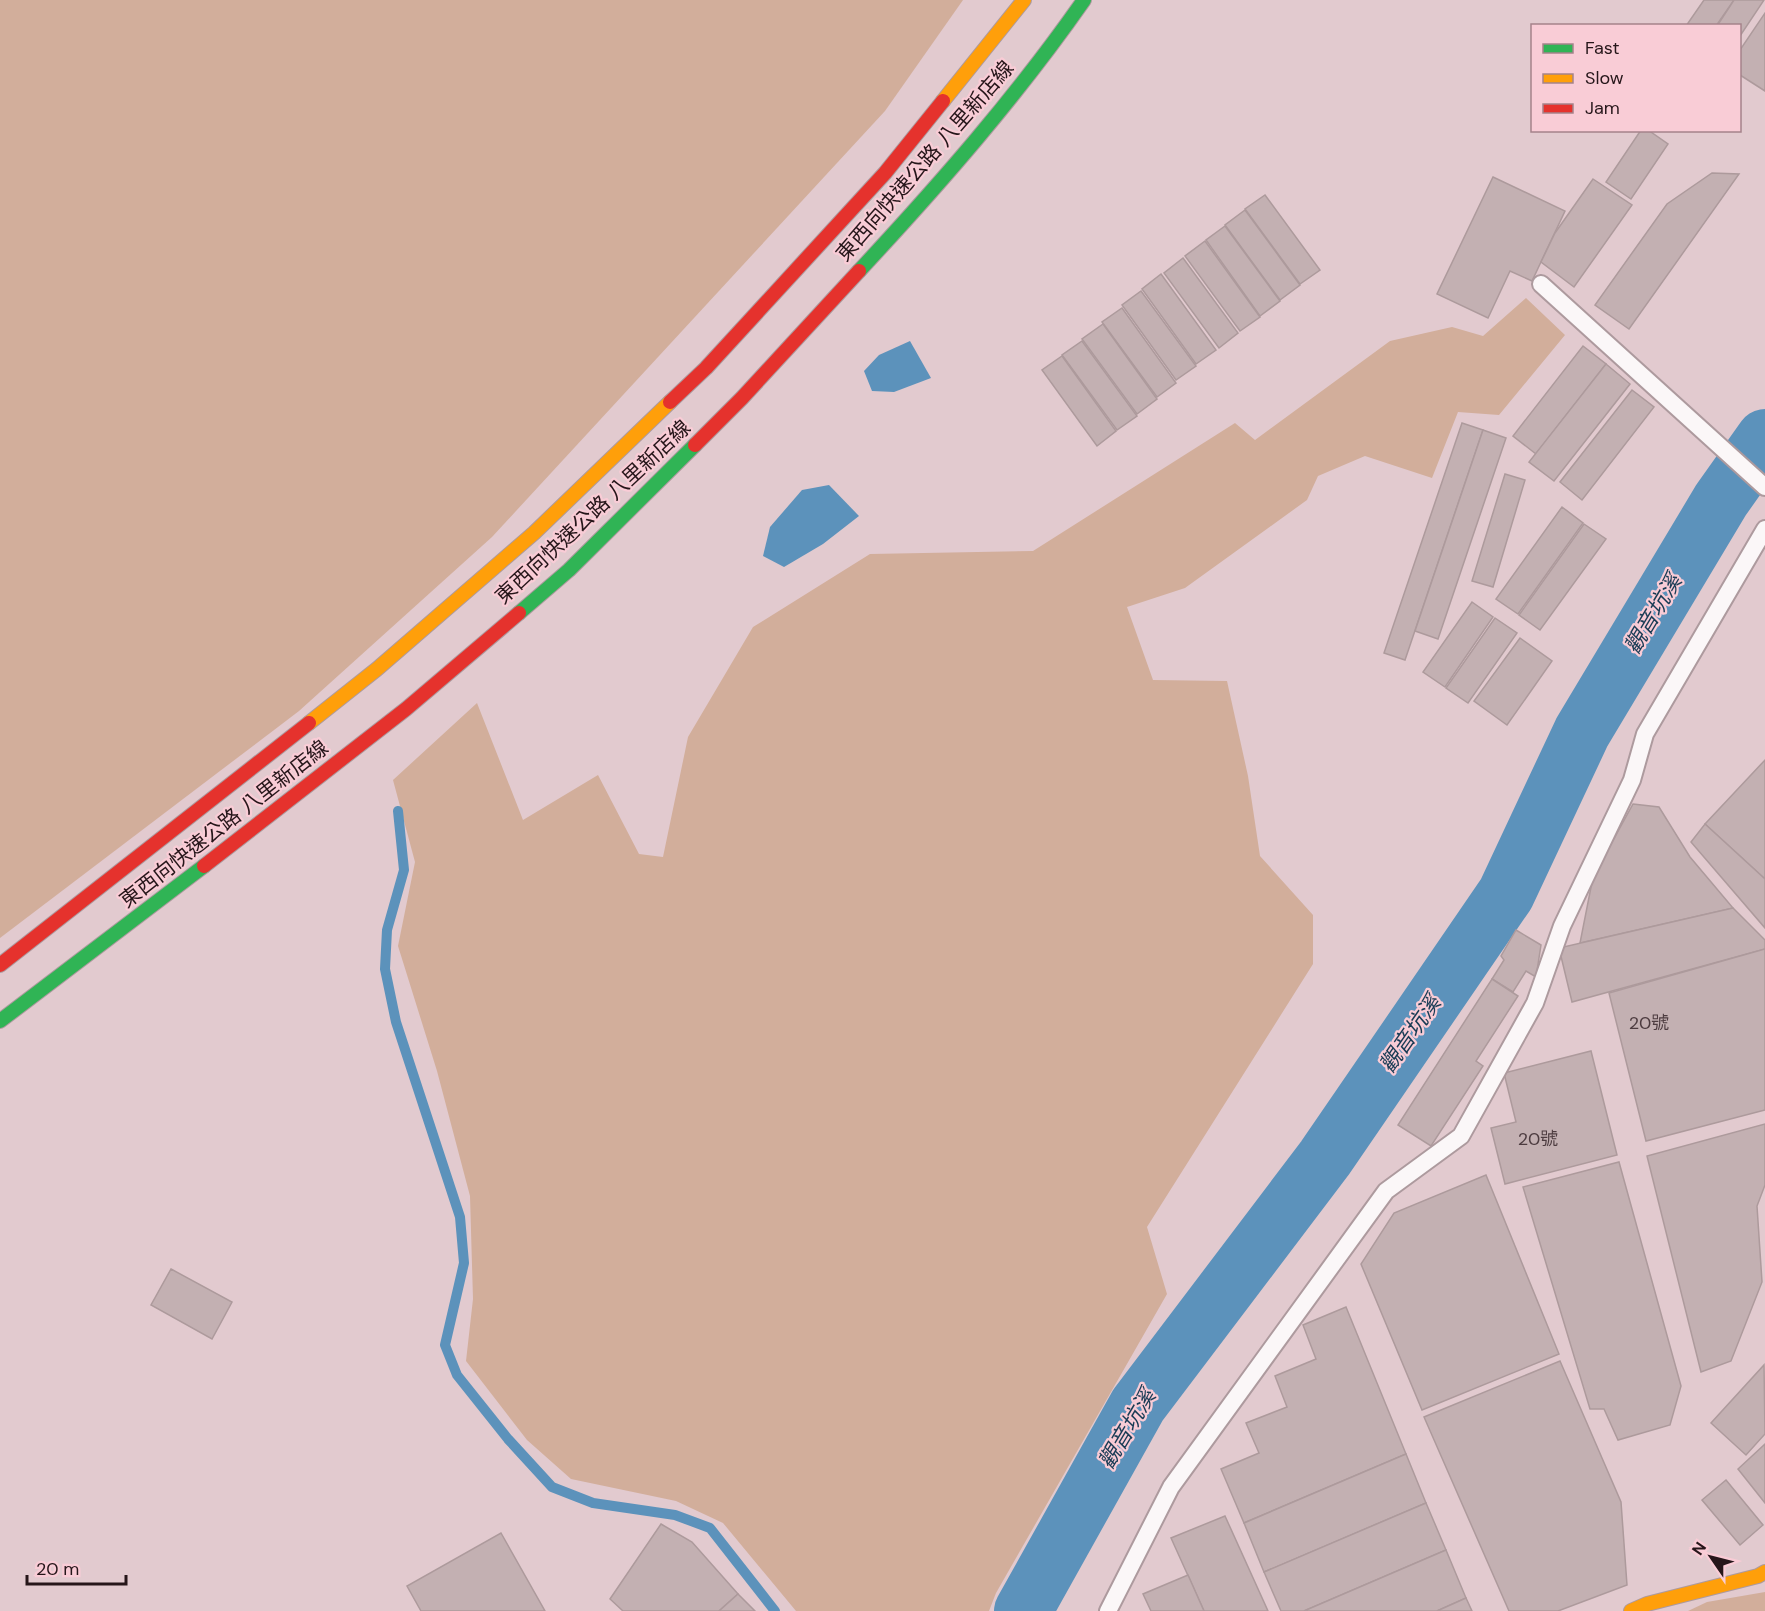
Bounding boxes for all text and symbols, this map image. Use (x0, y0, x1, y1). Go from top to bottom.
legend (1531, 24, 1741, 132)
text: Fast (1585, 36, 1620, 60)
street label: 東西向快速公路 八里新店線 (830, 55, 1020, 267)
text: Slow (1585, 66, 1624, 90)
text: Jam (1585, 96, 1620, 120)
street label: 東西向快速公路 八里新店線 (489, 414, 697, 610)
water label: 觀音坑溪 (1618, 566, 1690, 659)
street label: 東西向快速公路 八里新店線 (114, 734, 334, 914)
water label: 觀音坑溪 (1373, 987, 1449, 1078)
house number: 20號 (1629, 1011, 1669, 1035)
house number: 20號 (1518, 1127, 1558, 1151)
water label: 觀音坑溪 (1092, 1381, 1164, 1474)
north arrow (1681, 1527, 1741, 1587)
text: N (1687, 1538, 1711, 1559)
scale bar (27, 1548, 126, 1586)
text: 20 m (36, 1557, 79, 1581)

